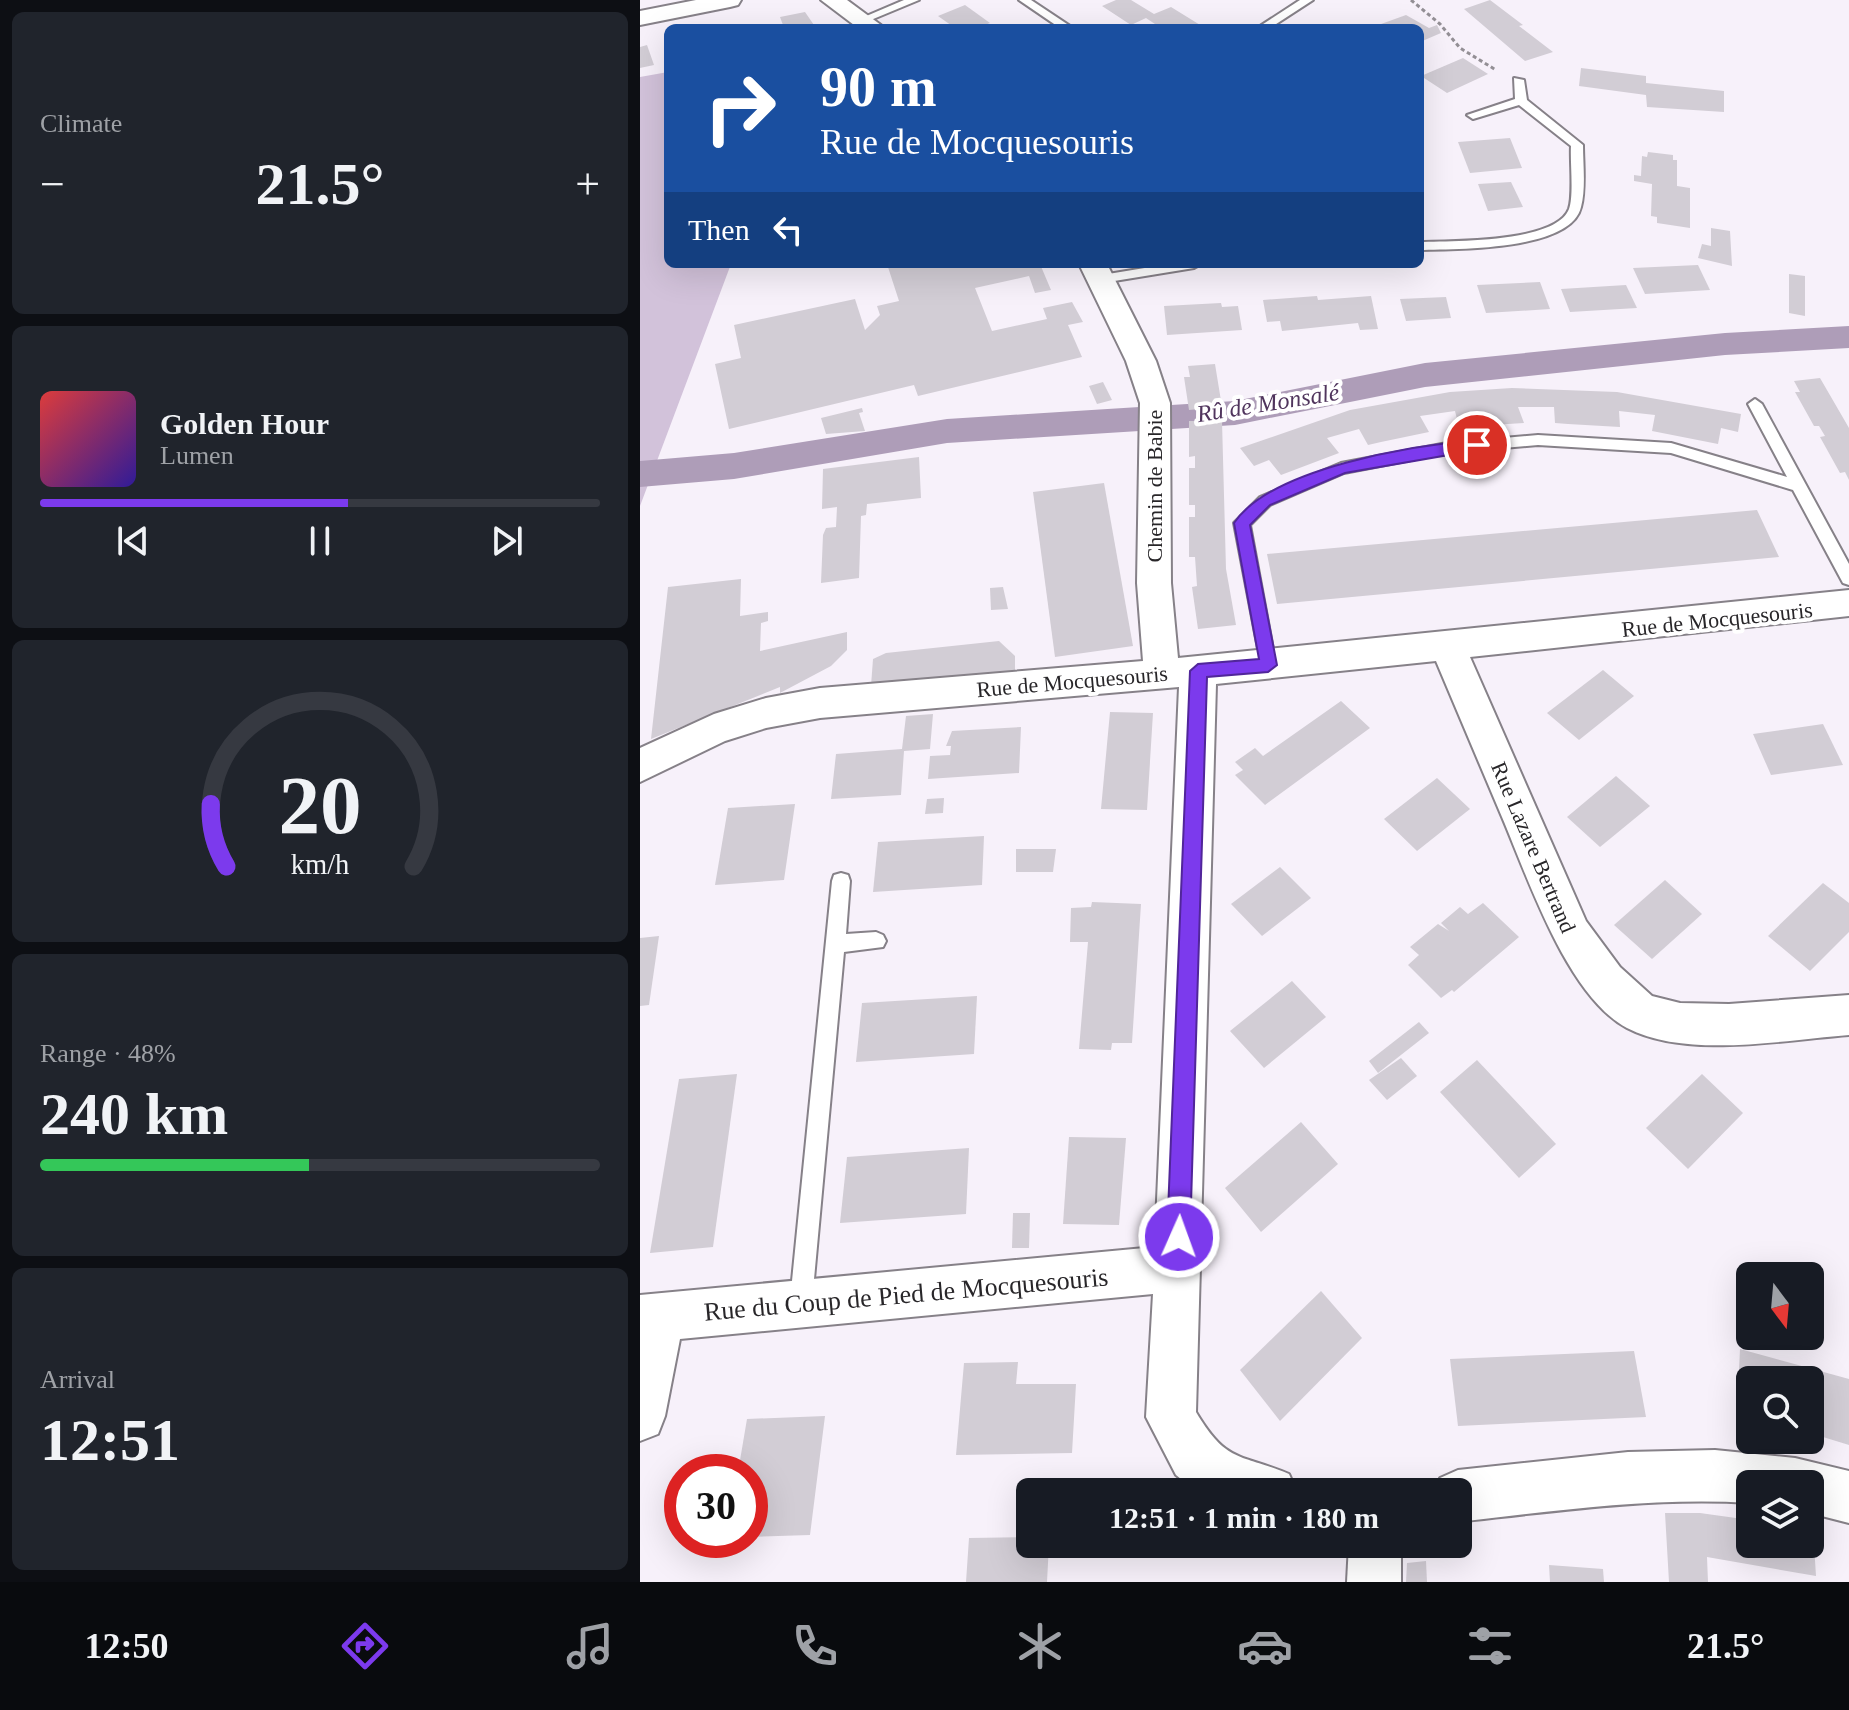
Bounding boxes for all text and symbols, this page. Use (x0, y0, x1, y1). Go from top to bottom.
icon: right (688, 56, 792, 160)
text: 90 m (820, 56, 937, 118)
text: Climate (40, 109, 122, 138)
text: Rue de Mocquesouris (820, 122, 1134, 162)
text: 21.5° (256, 151, 385, 217)
text: − (40, 160, 65, 209)
text: + (575, 160, 600, 209)
icon: left (766, 208, 810, 252)
text: Then (688, 213, 750, 246)
water label: Rû de Monsalé (1194, 379, 1342, 427)
text: Golden Hour (160, 407, 329, 440)
street label: Chemin de Babie (1142, 410, 1167, 562)
pin (1443, 411, 1511, 479)
icon: arrive (1455, 423, 1499, 467)
text: Lumen (160, 441, 234, 470)
icon: previous (111, 519, 155, 563)
icon: pause (298, 519, 342, 563)
icon: next (485, 519, 529, 563)
street label: Rue de Mocquesouris (1620, 597, 1814, 642)
street label: Rue de Mocquesouris (975, 661, 1169, 702)
street label: Rue Lazare Bertrand (1486, 758, 1581, 936)
text: 20 (278, 759, 362, 851)
text: km/h (291, 849, 349, 880)
text: Range · 48% (40, 1039, 176, 1068)
text: 240 km (40, 1081, 228, 1147)
position arrow (1137, 1195, 1221, 1279)
street label: Rue du Coup de Pied de Mocquesouris (703, 1262, 1109, 1327)
north arrow (1736, 1262, 1824, 1350)
map controls (1736, 1262, 1824, 1558)
text: Arrival (40, 1365, 115, 1394)
button: search (1736, 1366, 1824, 1454)
text: 12:51 (40, 1407, 180, 1473)
speed limit sign: 30 (664, 1454, 768, 1558)
button: layers (1736, 1470, 1824, 1558)
text: 12:51 · 1 min · 180 m (1109, 1501, 1379, 1534)
icon: directions (337, 1618, 393, 1674)
icon: music (562, 1618, 618, 1674)
icon: phone (787, 1618, 843, 1674)
icon: climate (1012, 1618, 1068, 1674)
icon: car (1237, 1618, 1293, 1674)
icon: filters (1462, 1618, 1518, 1674)
text: 12:50 (84, 1626, 168, 1666)
text: 21.5° (1687, 1626, 1764, 1666)

